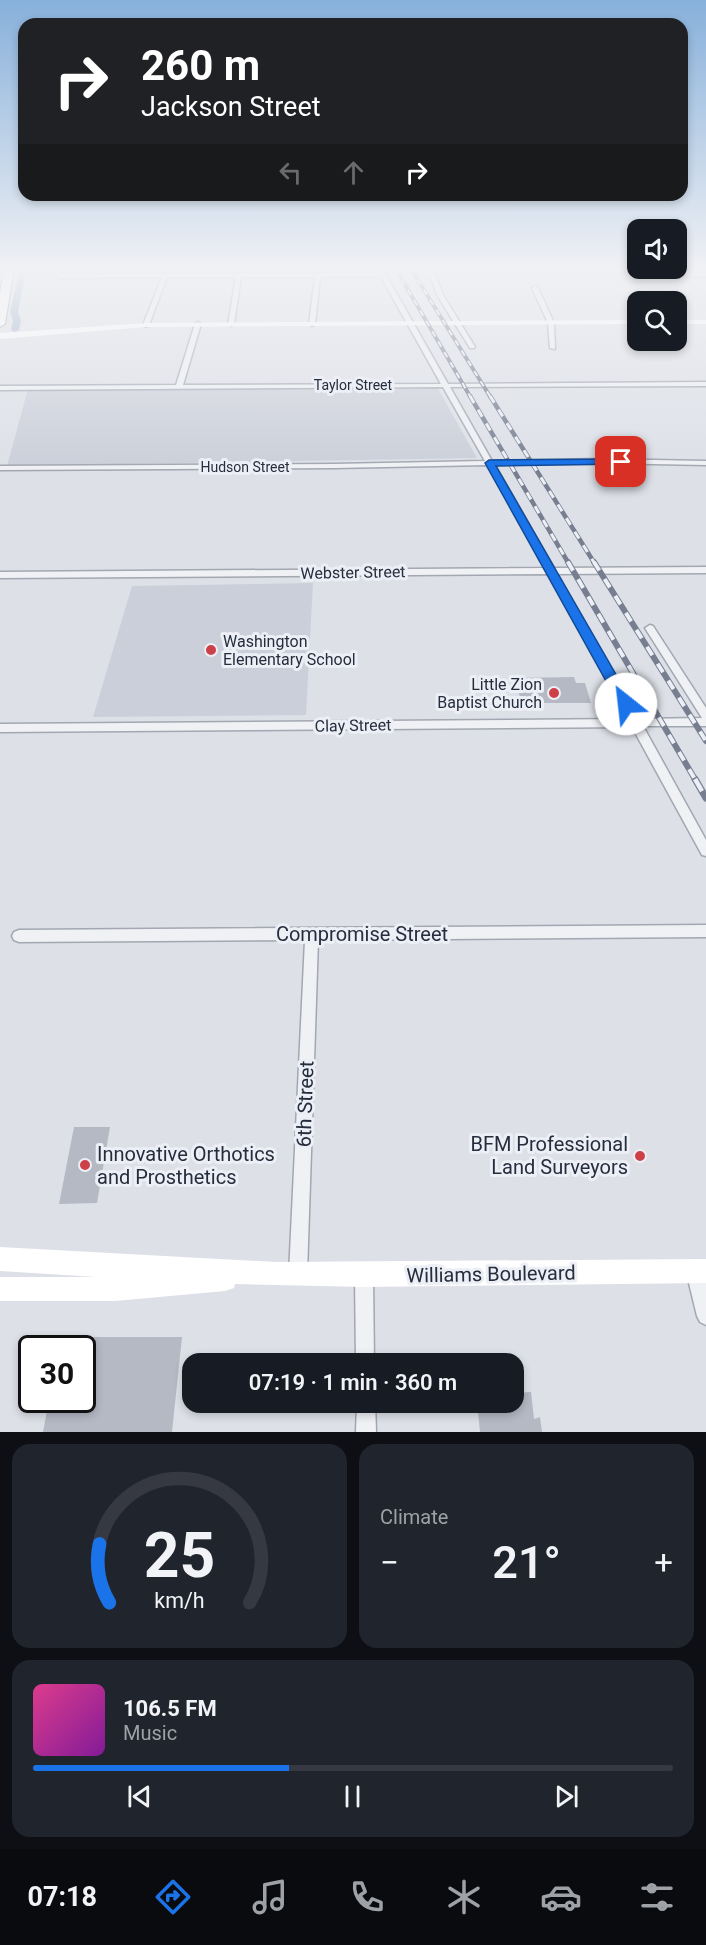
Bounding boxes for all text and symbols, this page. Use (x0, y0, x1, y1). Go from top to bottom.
text: 260 m (141, 41, 260, 90)
icon: right (42, 42, 120, 120)
text: Jackson Street (141, 91, 321, 123)
icon: left (274, 156, 307, 189)
icon: ahead (337, 156, 370, 189)
icon: right (400, 156, 433, 189)
map controls (627, 219, 687, 351)
button: sound (627, 219, 687, 279)
button: search (627, 291, 687, 351)
street label: Taylor Street (314, 377, 393, 393)
pin (595, 436, 646, 487)
icon: arrive (604, 445, 637, 478)
street label: Hudson Street (201, 459, 290, 475)
street label: Webster Street (300, 562, 406, 583)
place label: Washington Elementary School (223, 632, 356, 669)
marker: Washington Elementary School (204, 643, 218, 657)
position arrow (594, 672, 658, 736)
place label: Little Zion Baptist Church (437, 675, 542, 712)
marker: Little Zion Baptist Church (547, 686, 561, 700)
street label: Clay Street (315, 715, 391, 736)
street label: Compromise Street (276, 922, 448, 946)
street label: 6th Street (291, 1060, 319, 1148)
place label: BFM Professional Land Surveyors (470, 1132, 628, 1179)
place label: Innovative Orthotics and Prosthetics (97, 1142, 275, 1189)
marker: BFM Professional Land Surveyors (633, 1149, 647, 1163)
marker: Innovative Orthotics and Prosthetics (78, 1158, 92, 1172)
street label: Williams Boulevard (406, 1261, 576, 1287)
speed limit sign: 30 (18, 1335, 96, 1413)
text: 07:19 · 1 min · 360 m (249, 1370, 457, 1395)
text: Climate (380, 1505, 448, 1529)
text: 25 (144, 1519, 215, 1592)
text: 21° (492, 1536, 561, 1589)
text: − (380, 1543, 399, 1582)
text: + (654, 1543, 673, 1582)
text: km/h (154, 1588, 205, 1613)
text: 106.5 FM (123, 1696, 217, 1721)
text: Music (123, 1721, 177, 1745)
icon: previous (123, 1780, 156, 1813)
icon: pause (336, 1780, 369, 1813)
icon: next (550, 1780, 583, 1813)
icon: directions (152, 1876, 194, 1918)
icon: music (249, 1876, 291, 1918)
icon: phone (346, 1876, 388, 1918)
icon: climate (443, 1876, 485, 1918)
icon: car (540, 1876, 582, 1918)
icon: filters (636, 1876, 678, 1918)
text: 07:18 (27, 1881, 97, 1913)

